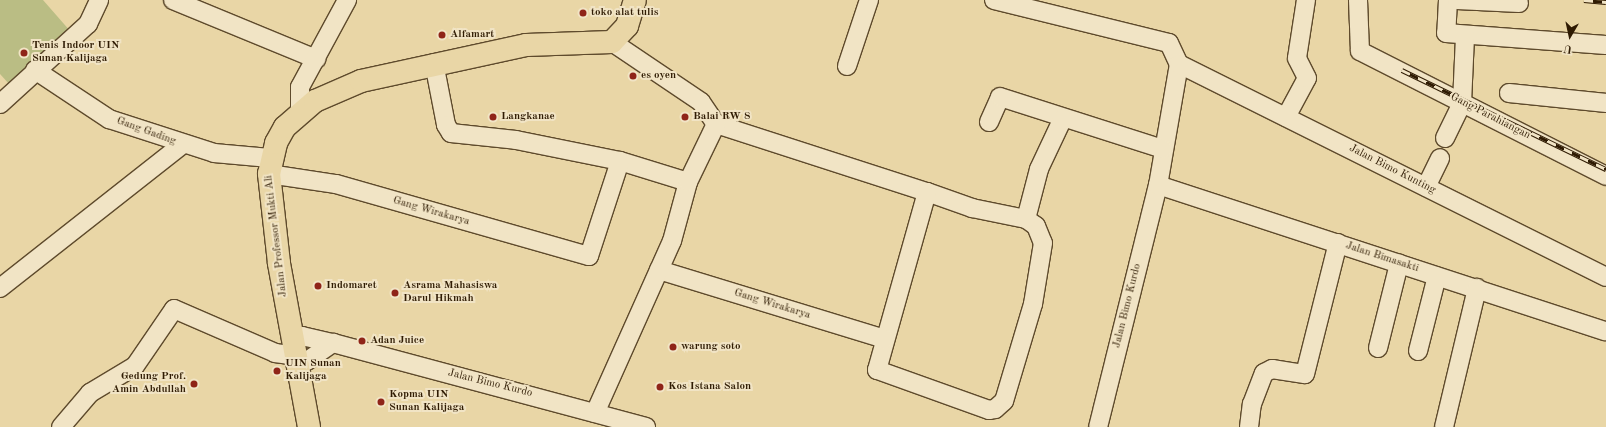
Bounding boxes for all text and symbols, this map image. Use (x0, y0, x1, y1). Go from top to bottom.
place label: toko alat tulis (591, 6, 658, 20)
marker: toko alat tulis (578, 8, 588, 18)
north arrow (1550, 16, 1590, 56)
place label: Alfamart (450, 28, 494, 42)
marker: Alfamart (437, 30, 447, 40)
place label: Tenis Indoor UIN Sunan Kalijaga (32, 40, 119, 66)
text: U (1563, 42, 1573, 54)
marker: Tenis Indoor UIN Sunan Kalijaga (19, 48, 29, 58)
place label: es oyen (641, 69, 676, 83)
marker: es oyen (628, 71, 638, 81)
street label: Gang Parahiangan (1448, 91, 1532, 143)
place label: Langkanae (501, 110, 555, 124)
place label: Balai RW 8 (693, 110, 750, 124)
marker: Langkanae (488, 112, 498, 122)
marker: Balai RW 8 (680, 112, 690, 122)
street label: Gang Gading (114, 115, 178, 149)
street label: Jalan Bimo Kunting (1346, 142, 1438, 198)
street label: Jalan Professor Mukti Ali (263, 174, 291, 298)
street label: Gang Wirakarya (391, 195, 471, 229)
street label: Jalan Bimasakti (1344, 240, 1420, 276)
street label: Jalan Bimo Kurdo (1111, 262, 1145, 350)
place label: Indomaret (326, 279, 377, 293)
place label: Asrama Mahasiswa Darul Hikmah (403, 280, 497, 306)
marker: Indomaret (313, 281, 323, 291)
street label: Gang Wirakarya (732, 287, 812, 323)
marker: Asrama Mahasiswa Darul Hikmah (390, 288, 400, 298)
place label: Adan Juice (370, 334, 424, 348)
marker: Adan Juice (357, 336, 367, 346)
place label: warung soto (681, 340, 741, 354)
marker: warung soto (668, 342, 678, 352)
place label: UIN Sunan Kalijaga (285, 358, 341, 384)
marker: UIN Sunan Kalijaga (272, 366, 282, 376)
street label: Jalan Bimo Kurdo (446, 367, 534, 401)
place label: Gedung Prof. Amin Abdullah (112, 371, 186, 397)
marker: Gedung Prof. Amin Abdullah (189, 379, 199, 389)
place label: Kos Istana Salon (668, 380, 751, 394)
marker: Kos Istana Salon (655, 382, 665, 392)
place label: Kopma UIN Sunan Kalijaga (389, 389, 464, 415)
marker: Kopma UIN Sunan Kalijaga (376, 397, 386, 407)

